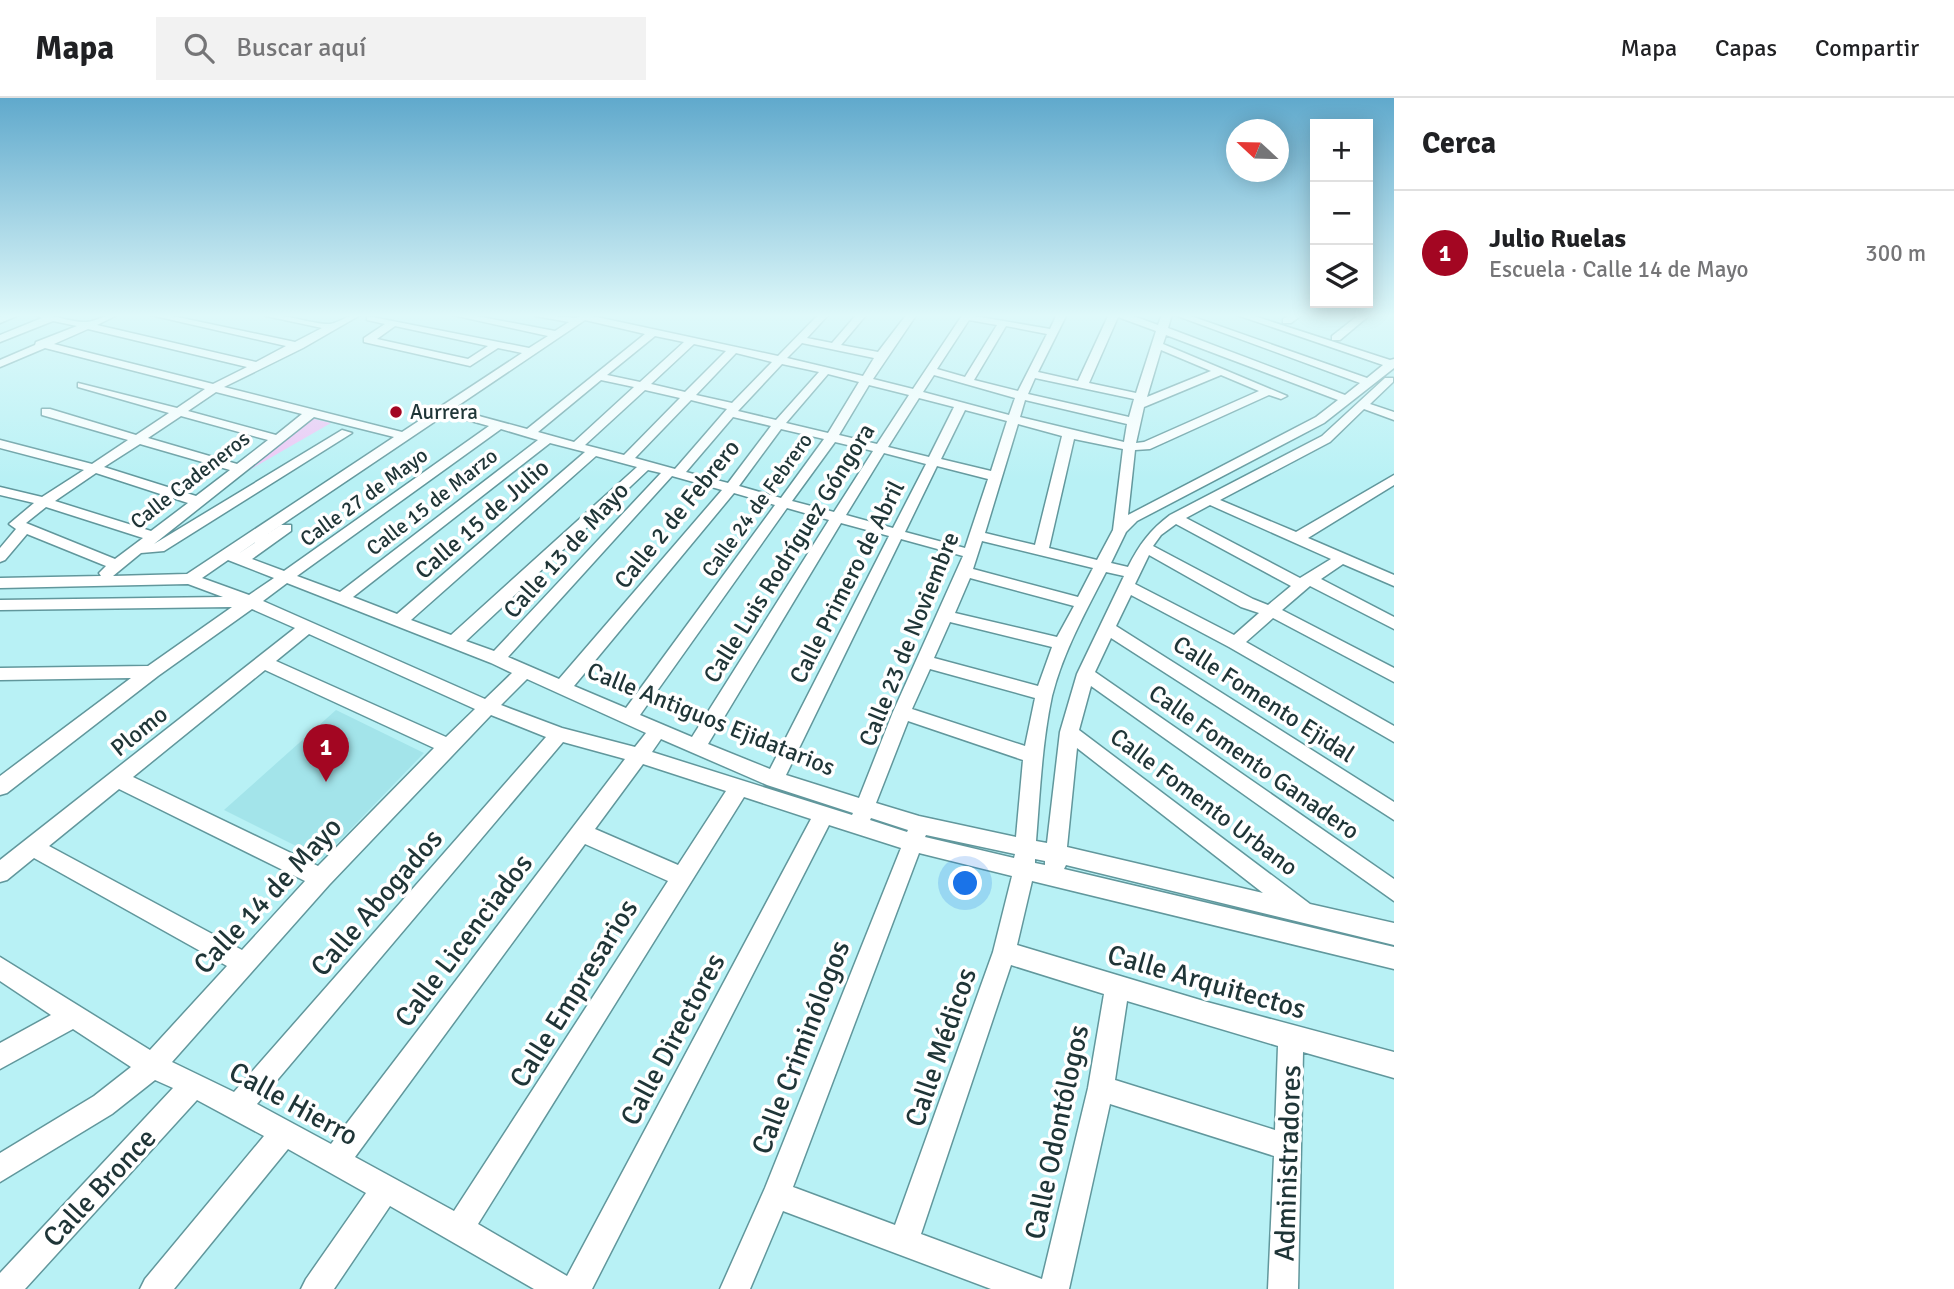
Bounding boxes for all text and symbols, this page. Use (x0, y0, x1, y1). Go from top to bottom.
search box (156, 17, 646, 80)
text: Mapa (35, 28, 114, 69)
icon: search (180, 29, 218, 67)
text: Buscar aquí (236, 32, 366, 64)
text: Mapa (1621, 33, 1677, 63)
text: Capas (1715, 33, 1777, 63)
text: Compartir (1815, 33, 1919, 63)
north arrow (1226, 119, 1289, 182)
map controls (1310, 119, 1373, 308)
button: + (1310, 119, 1373, 182)
text: Cerca (1422, 125, 1496, 162)
button: − (1310, 182, 1373, 245)
text: Julio Ruelas (1489, 223, 1626, 255)
text: 1 (1439, 239, 1451, 268)
text: 300 m (1865, 239, 1926, 268)
button: layers (1310, 245, 1373, 308)
text: Escuela · Calle 14 de Mayo (1489, 255, 1749, 284)
place label: Aurrera (410, 399, 478, 425)
marker: Aurrera (388, 404, 404, 420)
street label: Calle Luis Rodríguez Góngora (697, 418, 881, 688)
street label: Calle Cadeneros (125, 425, 255, 535)
street label: Calle 24 de Febrero (696, 428, 818, 582)
street label: Calle 2 de Febrero (608, 433, 746, 595)
street label: Calle 27 de Mayo (295, 442, 433, 552)
street label: Calle 15 de Marzo (361, 443, 503, 561)
street label: Calle 15 de Julio (409, 452, 555, 586)
street label: Calle Primero de Abril (783, 475, 911, 689)
street label: Calle 13 de Mayo (497, 476, 635, 624)
street label: Calle 23 de Noviembre (852, 527, 966, 751)
street label: Calle Fomento Ejidal (1168, 629, 1360, 769)
street label: Calle Antiguos Ejidatarios (583, 655, 839, 783)
street label: Calle Fomento Ganadero (1143, 678, 1365, 846)
street label: Plomo (104, 699, 174, 763)
street label: Calle Fomento Urbano (1104, 722, 1304, 882)
pin: 1 (303, 724, 349, 782)
street label: Calle 14 de Mayo (186, 810, 349, 981)
street label: Calle Abogados (304, 822, 450, 983)
street label: Calle Licenciados (388, 847, 540, 1034)
your location (948, 866, 982, 900)
street label: Calle Empresarios (502, 893, 645, 1094)
street label: Calle Criminólogos (745, 936, 857, 1159)
street label: Calle Arquitectos (1104, 937, 1310, 1027)
street label: Calle Directores (613, 948, 732, 1131)
street label: Calle Médicos (898, 963, 984, 1131)
street label: Calle Odontólogos (1018, 1022, 1096, 1242)
street label: Calle Hierro (223, 1055, 364, 1153)
street label: Administradores (1268, 1064, 1308, 1262)
street label: Calle Bronce (36, 1121, 163, 1254)

